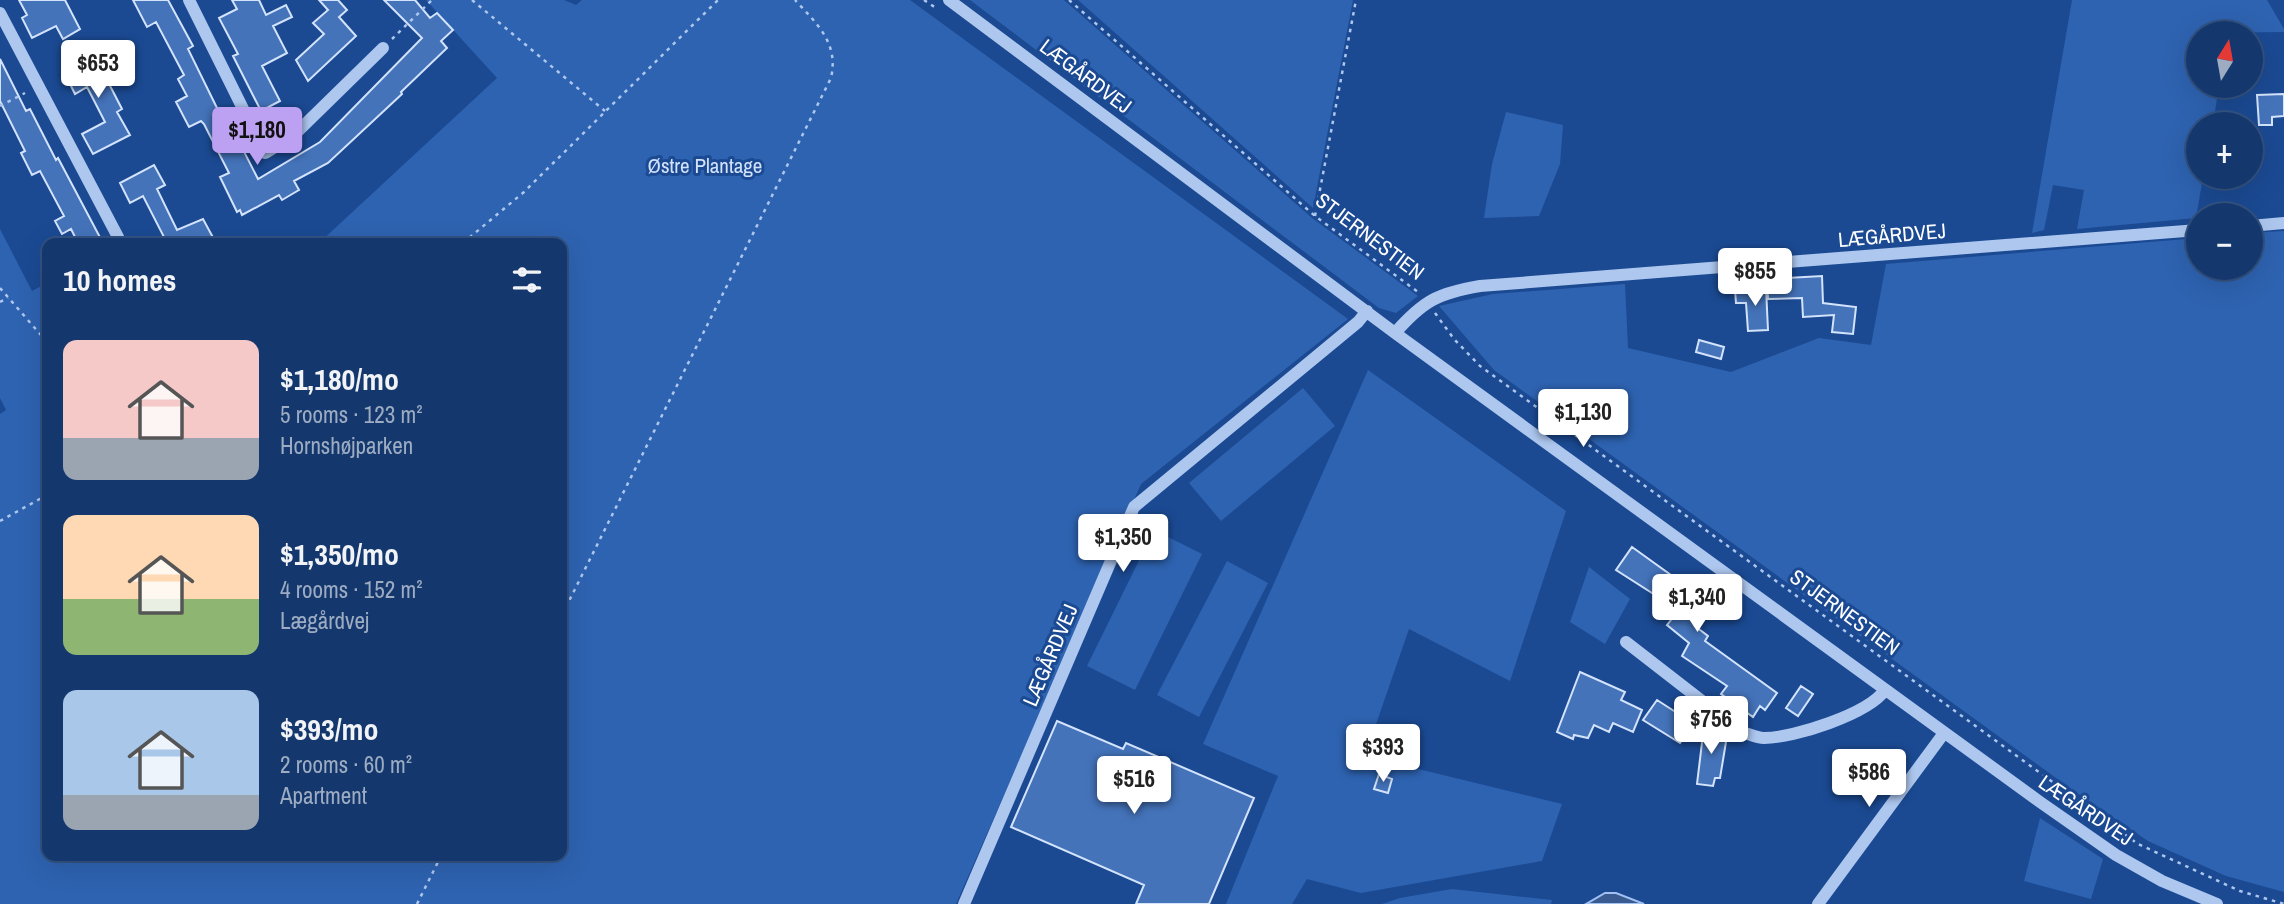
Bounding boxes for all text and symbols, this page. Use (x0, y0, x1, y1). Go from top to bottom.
north arrow (2186, 21, 2263, 98)
map controls (2186, 21, 2263, 280)
street label: LÆGÅRDVEJ (1034, 32, 1138, 120)
pin: $653 (57, 41, 139, 100)
text: $653 (77, 47, 119, 78)
pin: $1,180 (200, 108, 314, 167)
button: + (2186, 112, 2263, 189)
text: $1,180 (228, 114, 286, 145)
park label: Østre Plantage (648, 151, 762, 180)
street label: STJERNESTIEN (1310, 186, 1430, 286)
button: − (2186, 203, 2263, 280)
street label: LÆGÅRDVEJ (1837, 216, 1947, 254)
pin: $855 (1714, 248, 1796, 308)
text: $855 (1734, 255, 1776, 286)
text: 10 homes (63, 260, 177, 300)
icon: filters (508, 261, 546, 299)
text: $1,180/mo (280, 359, 399, 399)
icon: home (119, 368, 203, 452)
pin: $1,130 (1526, 390, 1640, 449)
text: $1,130 (1554, 396, 1612, 427)
text: 5 rooms · 123 m² (280, 399, 423, 430)
text: Hornshøjparken (280, 430, 413, 461)
pin: $1,350 (1066, 514, 1180, 574)
text: $1,350 (1094, 521, 1152, 552)
text: $1,350/mo (280, 534, 399, 574)
icon: home (119, 543, 203, 627)
street label: STJERNESTIEN (1784, 562, 1906, 662)
text: 4 rooms · 152 m² (280, 574, 423, 605)
pin: $1,340 (1640, 574, 1754, 634)
text: $1,340 (1668, 581, 1726, 612)
street label: LÆGÅRDVEJ (1016, 600, 1084, 710)
text: Lægårdvej (280, 605, 369, 636)
pin: $756 (1670, 696, 1752, 756)
text: $756 (1690, 703, 1732, 734)
text: $393/mo (280, 709, 378, 749)
icon: home (119, 718, 203, 802)
pin: $393 (1342, 724, 1424, 784)
text: $393 (1362, 731, 1404, 762)
text: 2 rooms · 60 m² (280, 749, 412, 780)
pin: $586 (1828, 750, 1910, 809)
pin: $516 (1093, 756, 1175, 816)
text: $586 (1848, 756, 1890, 787)
text: $516 (1113, 763, 1155, 794)
street label: LÆGÅRDVEJ (2033, 768, 2139, 852)
text: Apartment (280, 780, 367, 811)

